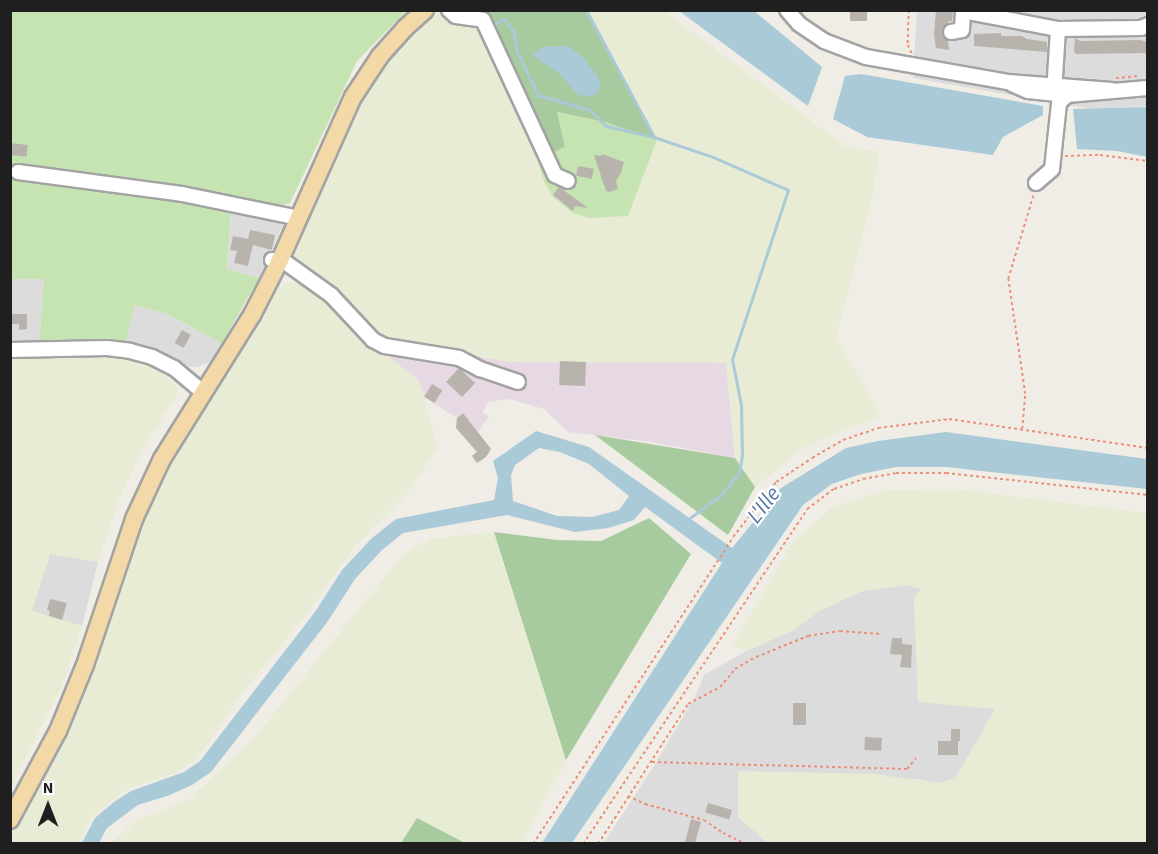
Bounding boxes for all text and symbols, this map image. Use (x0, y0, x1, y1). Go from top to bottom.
water label: L'Ille (741, 481, 787, 529)
north arrow (18, 776, 78, 836)
text: N (43, 777, 53, 799)

